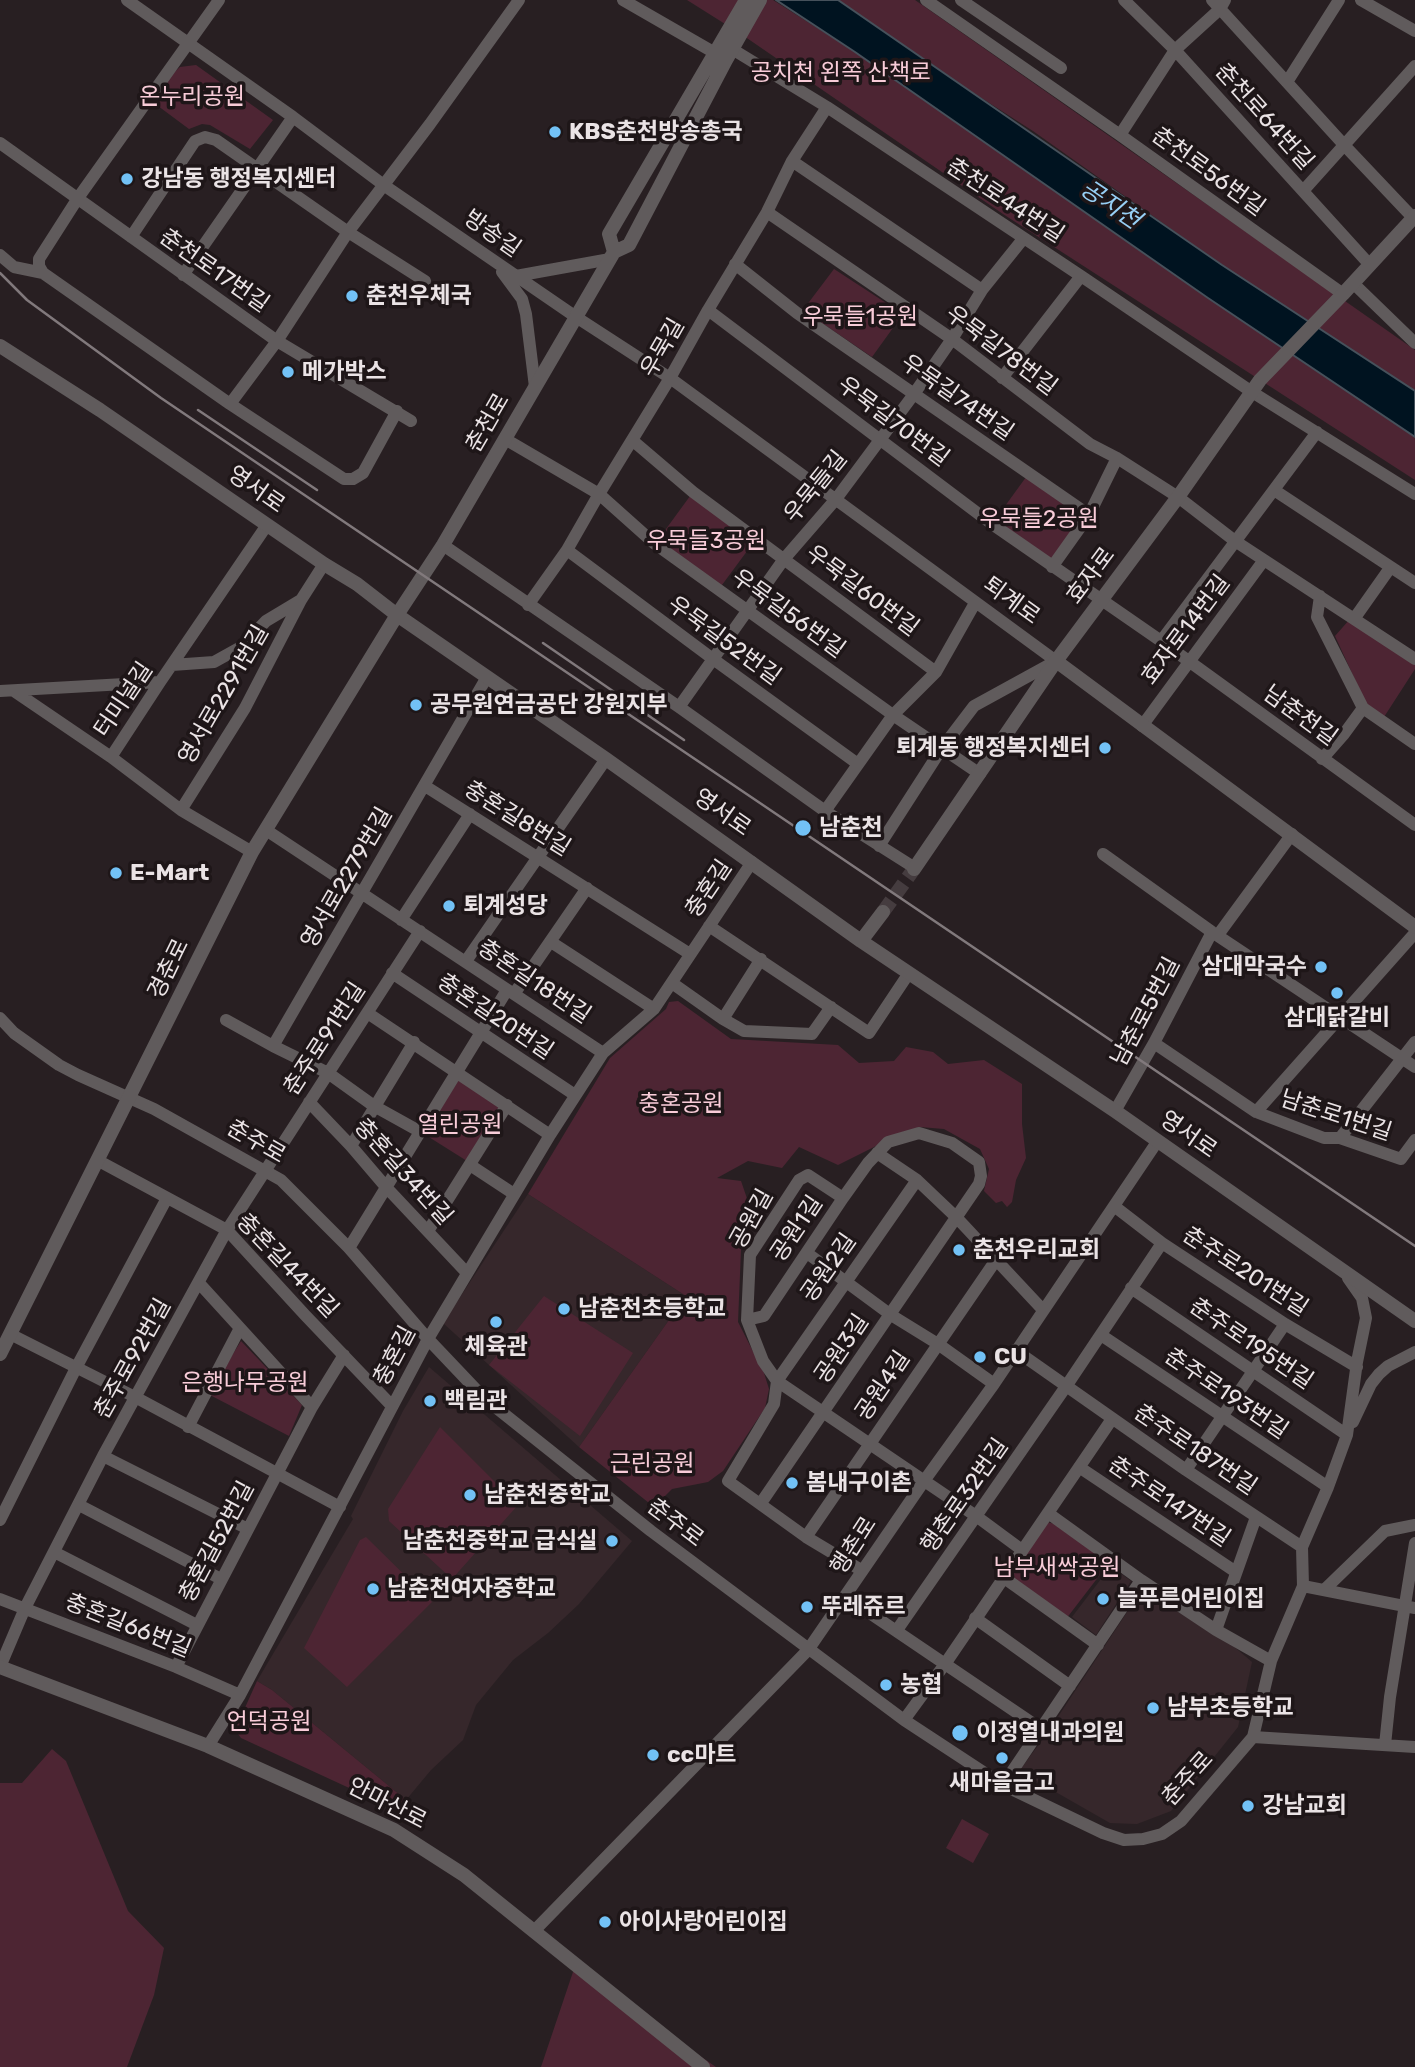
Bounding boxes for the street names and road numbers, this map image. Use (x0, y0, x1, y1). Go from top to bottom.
street label: 춘천로64번길 (1209, 58, 1319, 176)
street label: 춘천로56번길 (1146, 122, 1270, 222)
street label: 춘천로44번길 (941, 153, 1069, 249)
street label: 방송길 (458, 204, 526, 264)
street label: 춘천로17번길 (154, 223, 274, 319)
street label: 우묵길78번길 (940, 300, 1062, 402)
street label: 우묵길 (635, 314, 691, 382)
street label: 우묵길74번길 (895, 349, 1019, 447)
street label: 우묵길70번길 (832, 371, 954, 473)
street label: 춘천로 (460, 389, 516, 457)
street label: 우묵들길 (779, 445, 853, 529)
street label: 영서로 (222, 460, 290, 520)
street label: 우묵길60번길 (800, 540, 924, 642)
street label: 효자로 (1061, 542, 1121, 610)
street label: 우묵길56번길 (726, 564, 850, 664)
street label: 효자로14번길 (1136, 570, 1236, 690)
street label: 퇴계로 (977, 571, 1045, 631)
street label: 우묵길52번길 (662, 591, 786, 691)
street label: 영서로2291번길 (173, 620, 275, 770)
street label: 터미널길 (89, 657, 159, 743)
street label: 남춘천길 (1258, 680, 1342, 752)
street label: 충혼길8번길 (459, 775, 575, 863)
street label: 영서로 (688, 783, 756, 843)
street label: 영서로2279번길 (295, 803, 399, 953)
street label: 충혼길 (680, 855, 738, 923)
street label: 경춘로 (143, 934, 195, 1004)
street label: 충혼길18번길 (472, 934, 596, 1030)
street label: 남춘로5번길 (1106, 953, 1186, 1071)
street label: 충혼길20번길 (432, 968, 558, 1066)
street label: 춘주로91번길 (278, 977, 372, 1101)
street label: 남춘로1번길 (1277, 1085, 1395, 1147)
street label: 영서로 (1154, 1105, 1222, 1165)
street label: 충혼길34번길 (348, 1113, 458, 1231)
street label: 춘주로 (222, 1114, 290, 1170)
street label: 공원길 (725, 1185, 779, 1253)
street label: 공원1길 (765, 1191, 829, 1267)
street label: 충혼길44번길 (230, 1208, 344, 1324)
street label: 춘주로201번길 (1177, 1221, 1313, 1323)
street label: 공원2길 (796, 1229, 862, 1307)
street label: 춘주로195번길 (1184, 1293, 1318, 1395)
street label: 춘주로92번길 (89, 1294, 177, 1424)
street label: 공원3길 (809, 1309, 875, 1389)
street label: 충혼길 (368, 1321, 422, 1391)
street label: 춘주로193번길 (1159, 1343, 1293, 1445)
street label: 공원4길 (850, 1346, 916, 1426)
street label: 춘주로187번길 (1128, 1399, 1262, 1501)
street label: 행촌로32번길 (916, 1434, 1014, 1558)
street label: 춘주로147번길 (1103, 1451, 1235, 1553)
street label: 충혼길52번길 (174, 1477, 260, 1607)
street label: 춘주로 (641, 1493, 709, 1553)
street label: 행촌로 (825, 1512, 883, 1580)
street label: 충혼길66번길 (61, 1588, 195, 1664)
street label: 춘주로 (1157, 1746, 1219, 1812)
street label: 안마산로 (343, 1772, 431, 1836)

